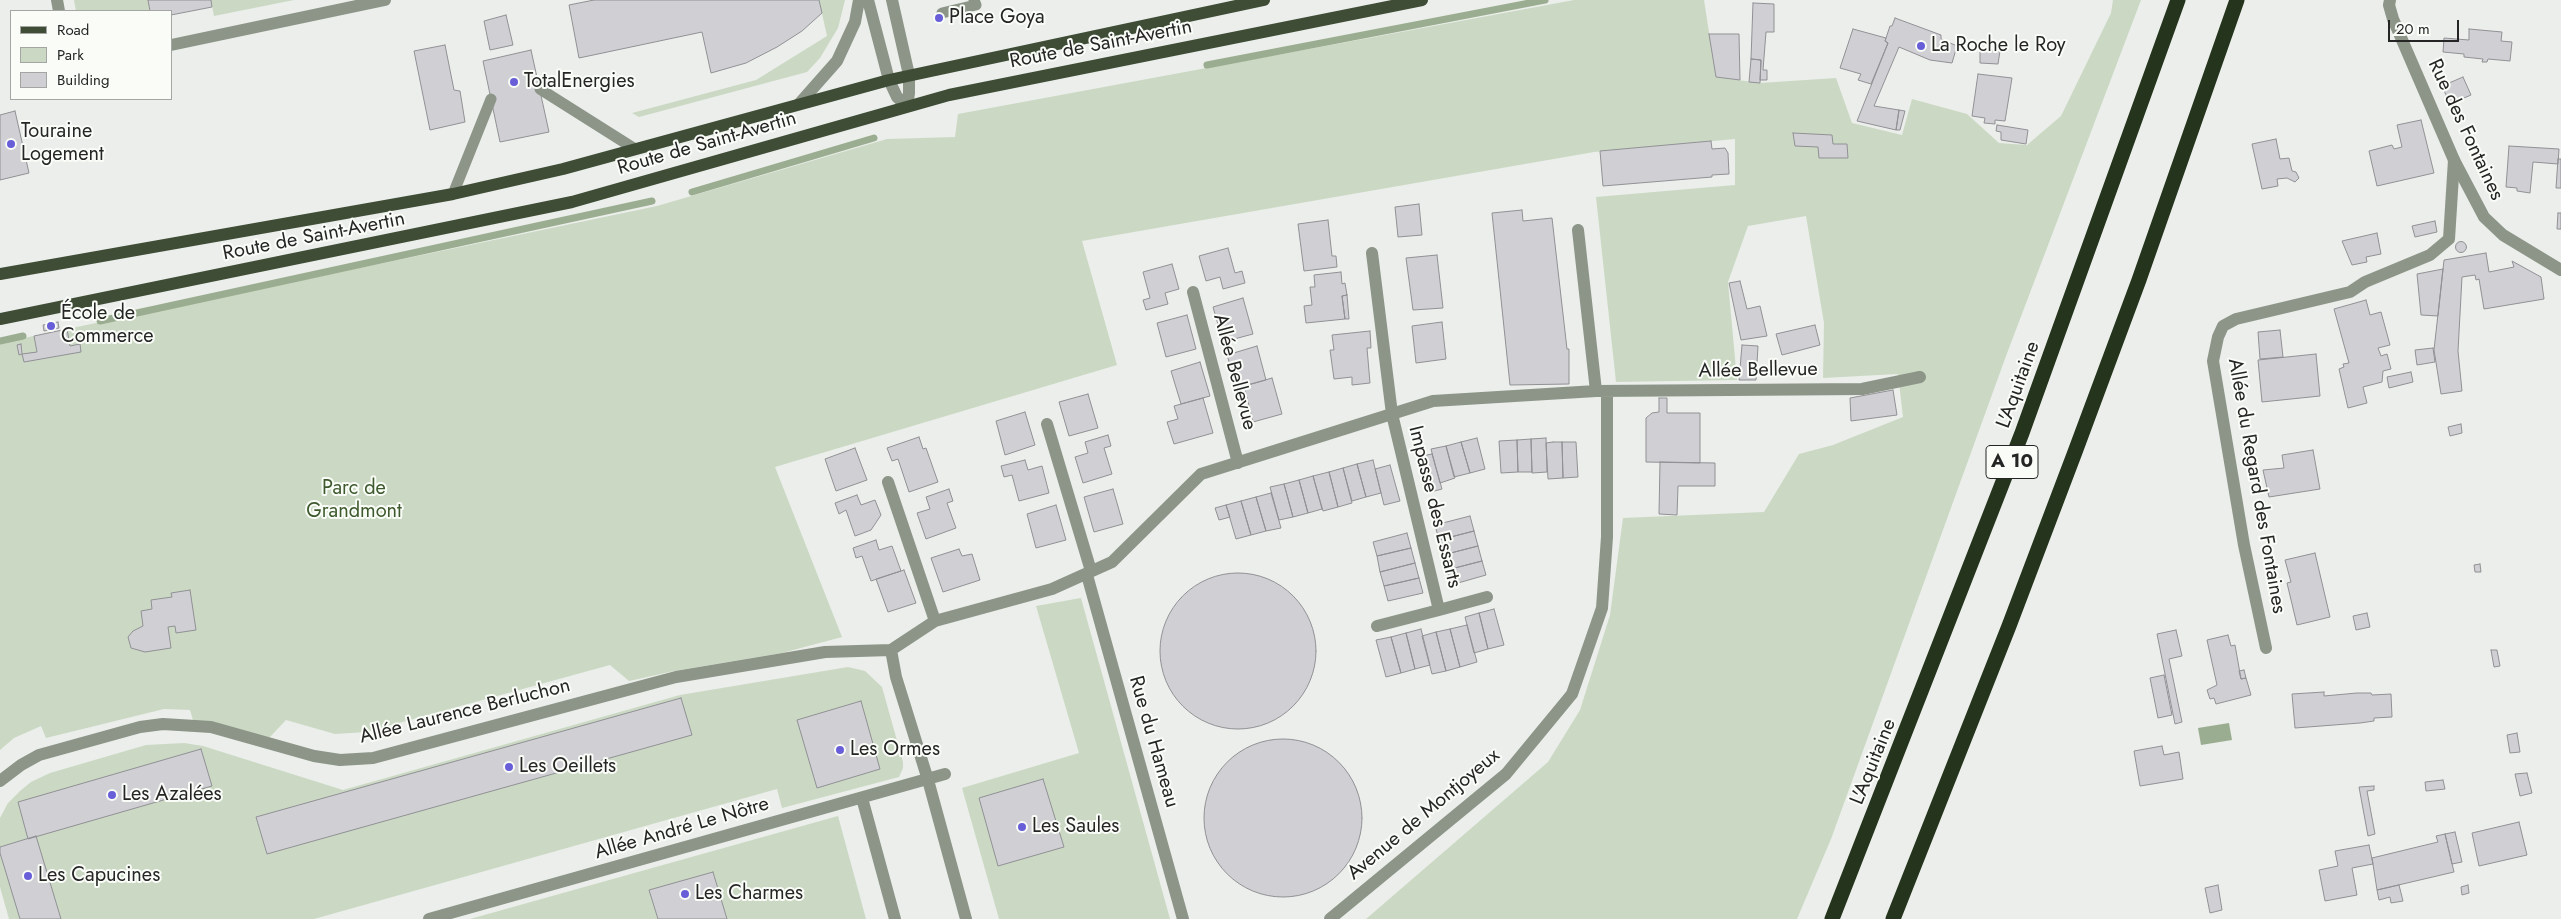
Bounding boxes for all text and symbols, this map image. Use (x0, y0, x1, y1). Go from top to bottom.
place label: Place Goya (949, 6, 1045, 30)
legend (10, 10, 172, 100)
scale bar (2391, 10, 2462, 42)
marker: Place Goya (933, 12, 945, 24)
street label: Route de Saint-Avertin (1008, 16, 1194, 74)
text: 20 m (2396, 18, 2430, 40)
text: Road (57, 19, 89, 41)
place label: La Roche le Roy (1931, 34, 2066, 58)
marker: La Roche le Roy (1915, 40, 1927, 52)
text: Park (57, 44, 84, 66)
street label: Rue des Fontaines (2422, 56, 2508, 204)
text: Building (57, 69, 109, 91)
place label: TotalEnergies (524, 70, 635, 94)
marker: TotalEnergies (508, 76, 520, 88)
street label: Route de Saint-Avertin (615, 107, 799, 181)
place label: Touraine Logement (21, 120, 104, 167)
marker: Touraine Logement (5, 138, 17, 150)
street label: Route de Saint-Avertin (221, 208, 407, 266)
place label: École de Commerce (61, 302, 154, 349)
street label: Allée Bellevue (1207, 311, 1261, 433)
marker: École de Commerce (45, 320, 57, 332)
street label: L'Aquitaine (1992, 338, 2046, 432)
street label: Allée du Regard des Fontaines (2222, 357, 2290, 615)
street label: Allée Bellevue (1698, 358, 1818, 384)
street label: Impasse des Essarts (1402, 423, 1466, 591)
road number: A 10 (1986, 446, 2038, 478)
park label: Parc de Grandmont (306, 477, 402, 524)
street label: Rue du Hameau (1123, 673, 1183, 811)
street label: Allée Laurence Berluchon (357, 674, 573, 750)
street label: L'Aquitaine (1846, 715, 1902, 809)
place label: Les Ormes (850, 738, 940, 762)
marker: Les Ormes (834, 744, 846, 756)
street label: Avenue de Montjoyeux (1343, 744, 1505, 886)
place label: Les Oeillets (519, 755, 616, 779)
marker: Les Oeillets (503, 761, 515, 773)
place label: Les Azalées (122, 783, 222, 807)
marker: Les Azalées (106, 789, 118, 801)
street label: Allée André Le Nôtre (592, 793, 772, 865)
place label: Les Saules (1032, 815, 1119, 839)
marker: Les Saules (1016, 821, 1028, 833)
place label: Les Capucines (38, 864, 160, 888)
marker: Les Capucines (22, 870, 34, 882)
place label: Les Charmes (695, 882, 803, 906)
marker: Les Charmes (679, 888, 691, 900)

